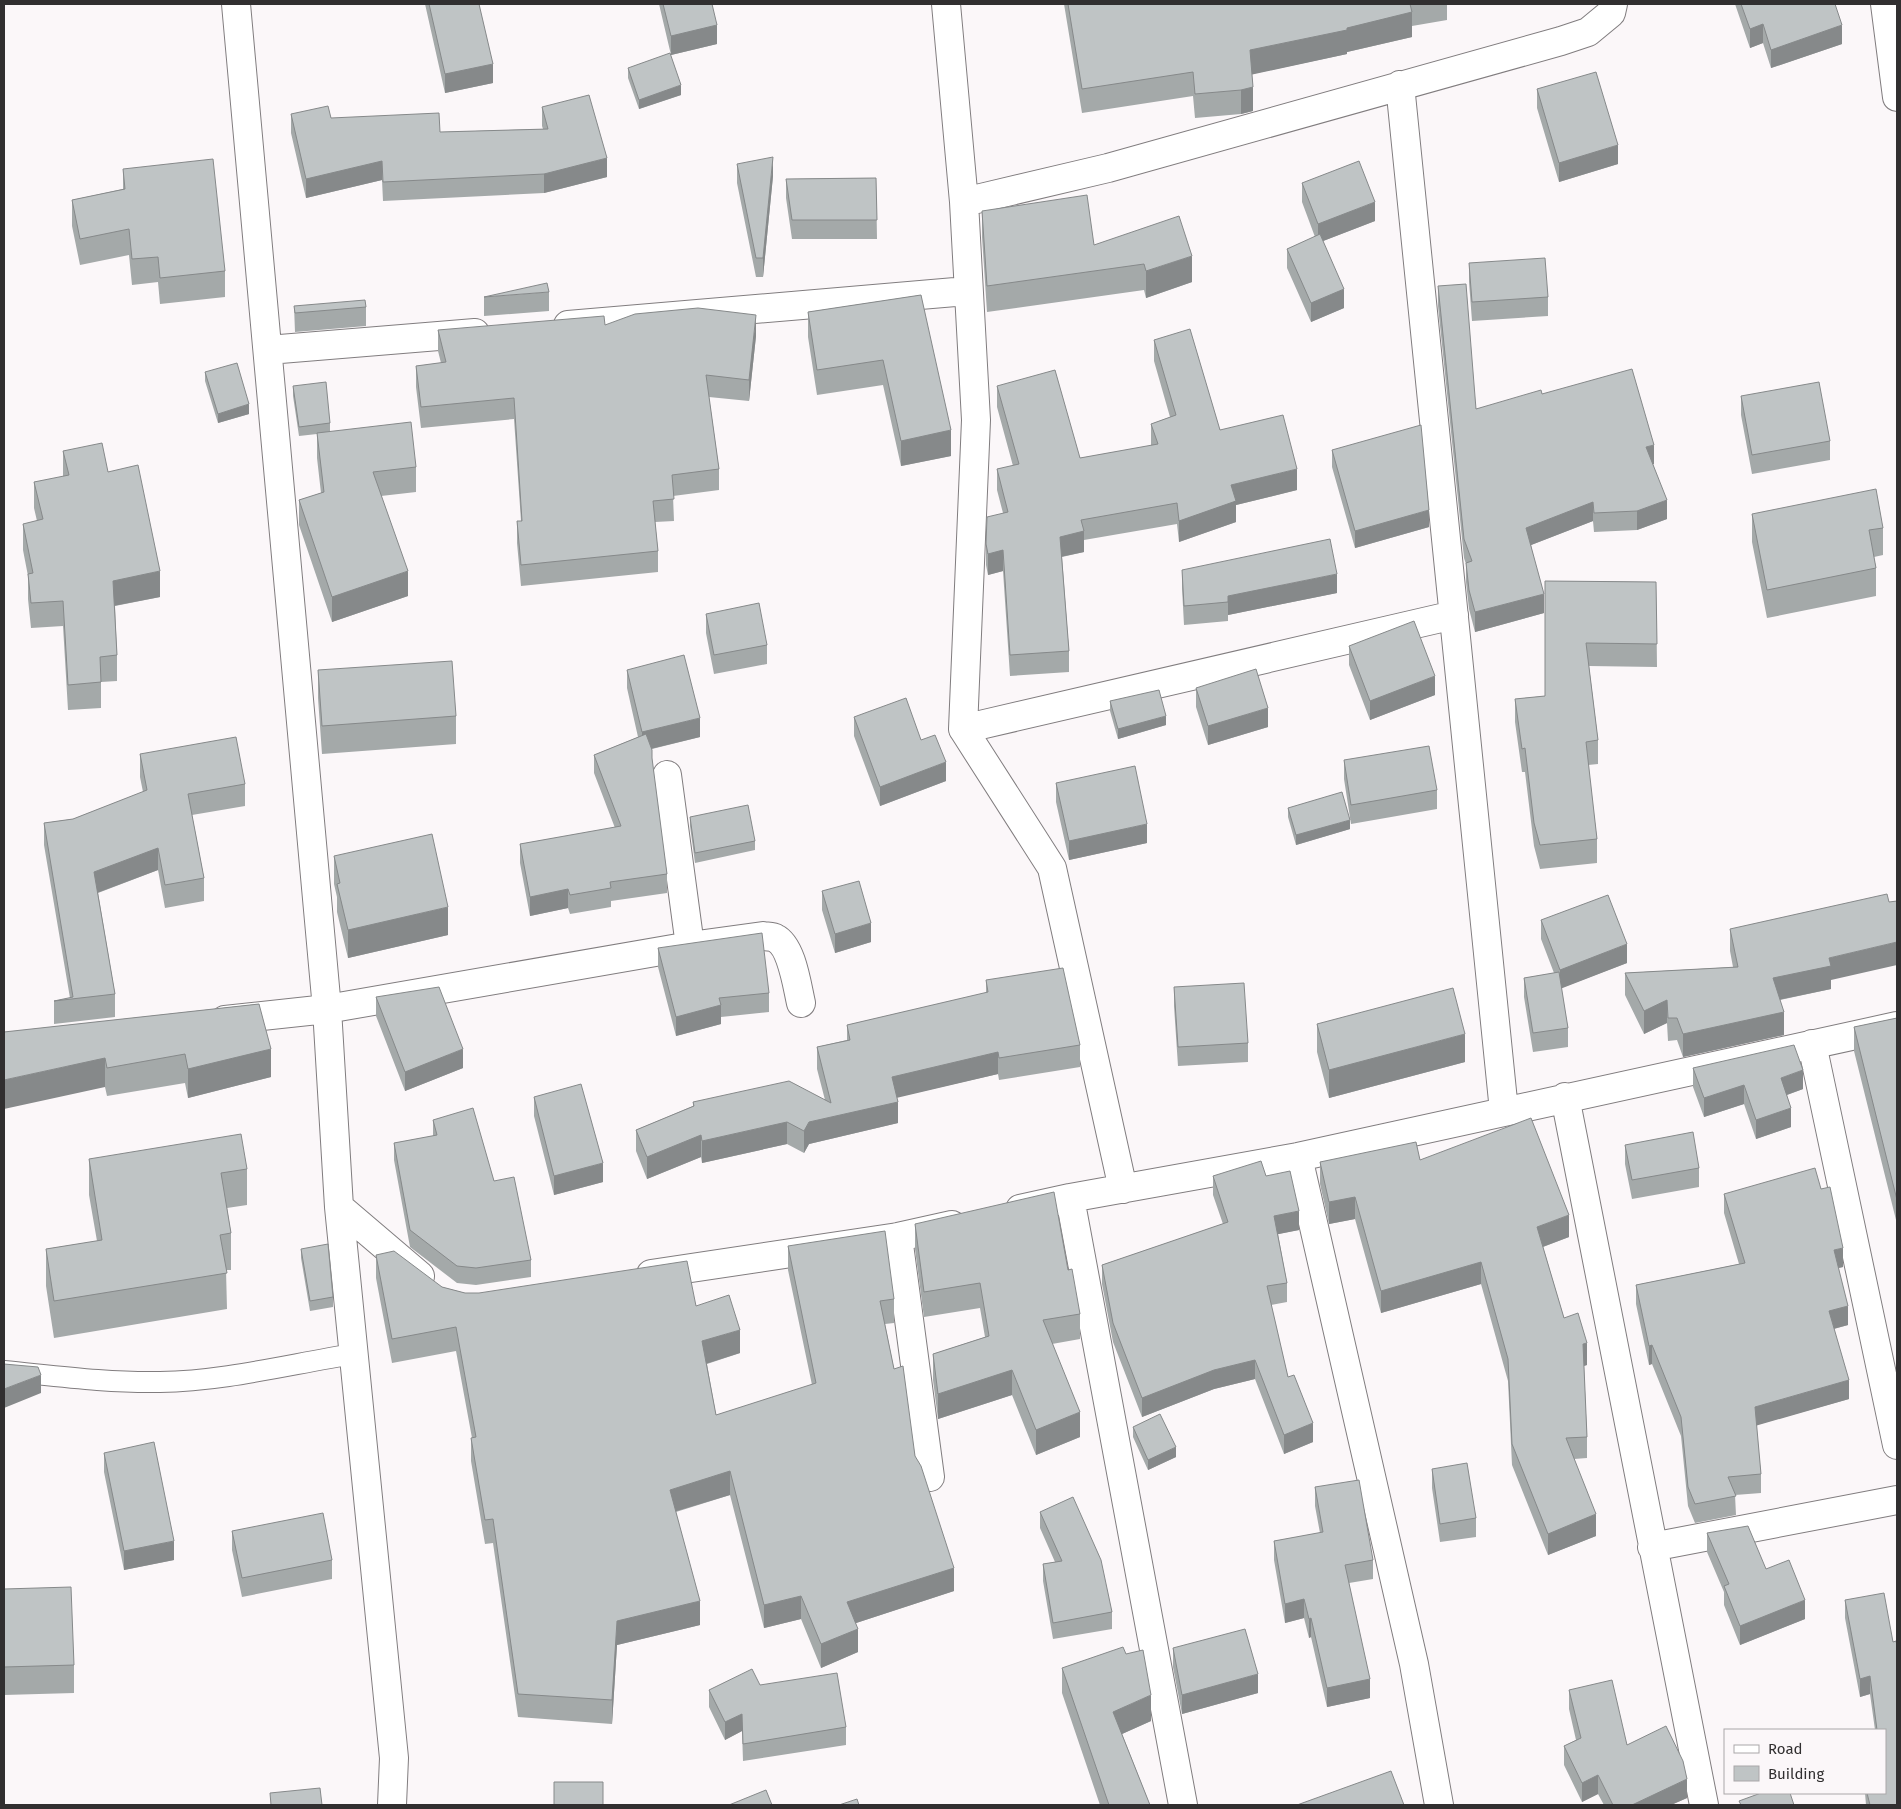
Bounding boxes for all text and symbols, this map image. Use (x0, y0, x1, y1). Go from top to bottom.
legend (1724, 1729, 1886, 1794)
text: Road (1768, 1740, 1803, 1758)
text: Building (1768, 1765, 1824, 1783)

